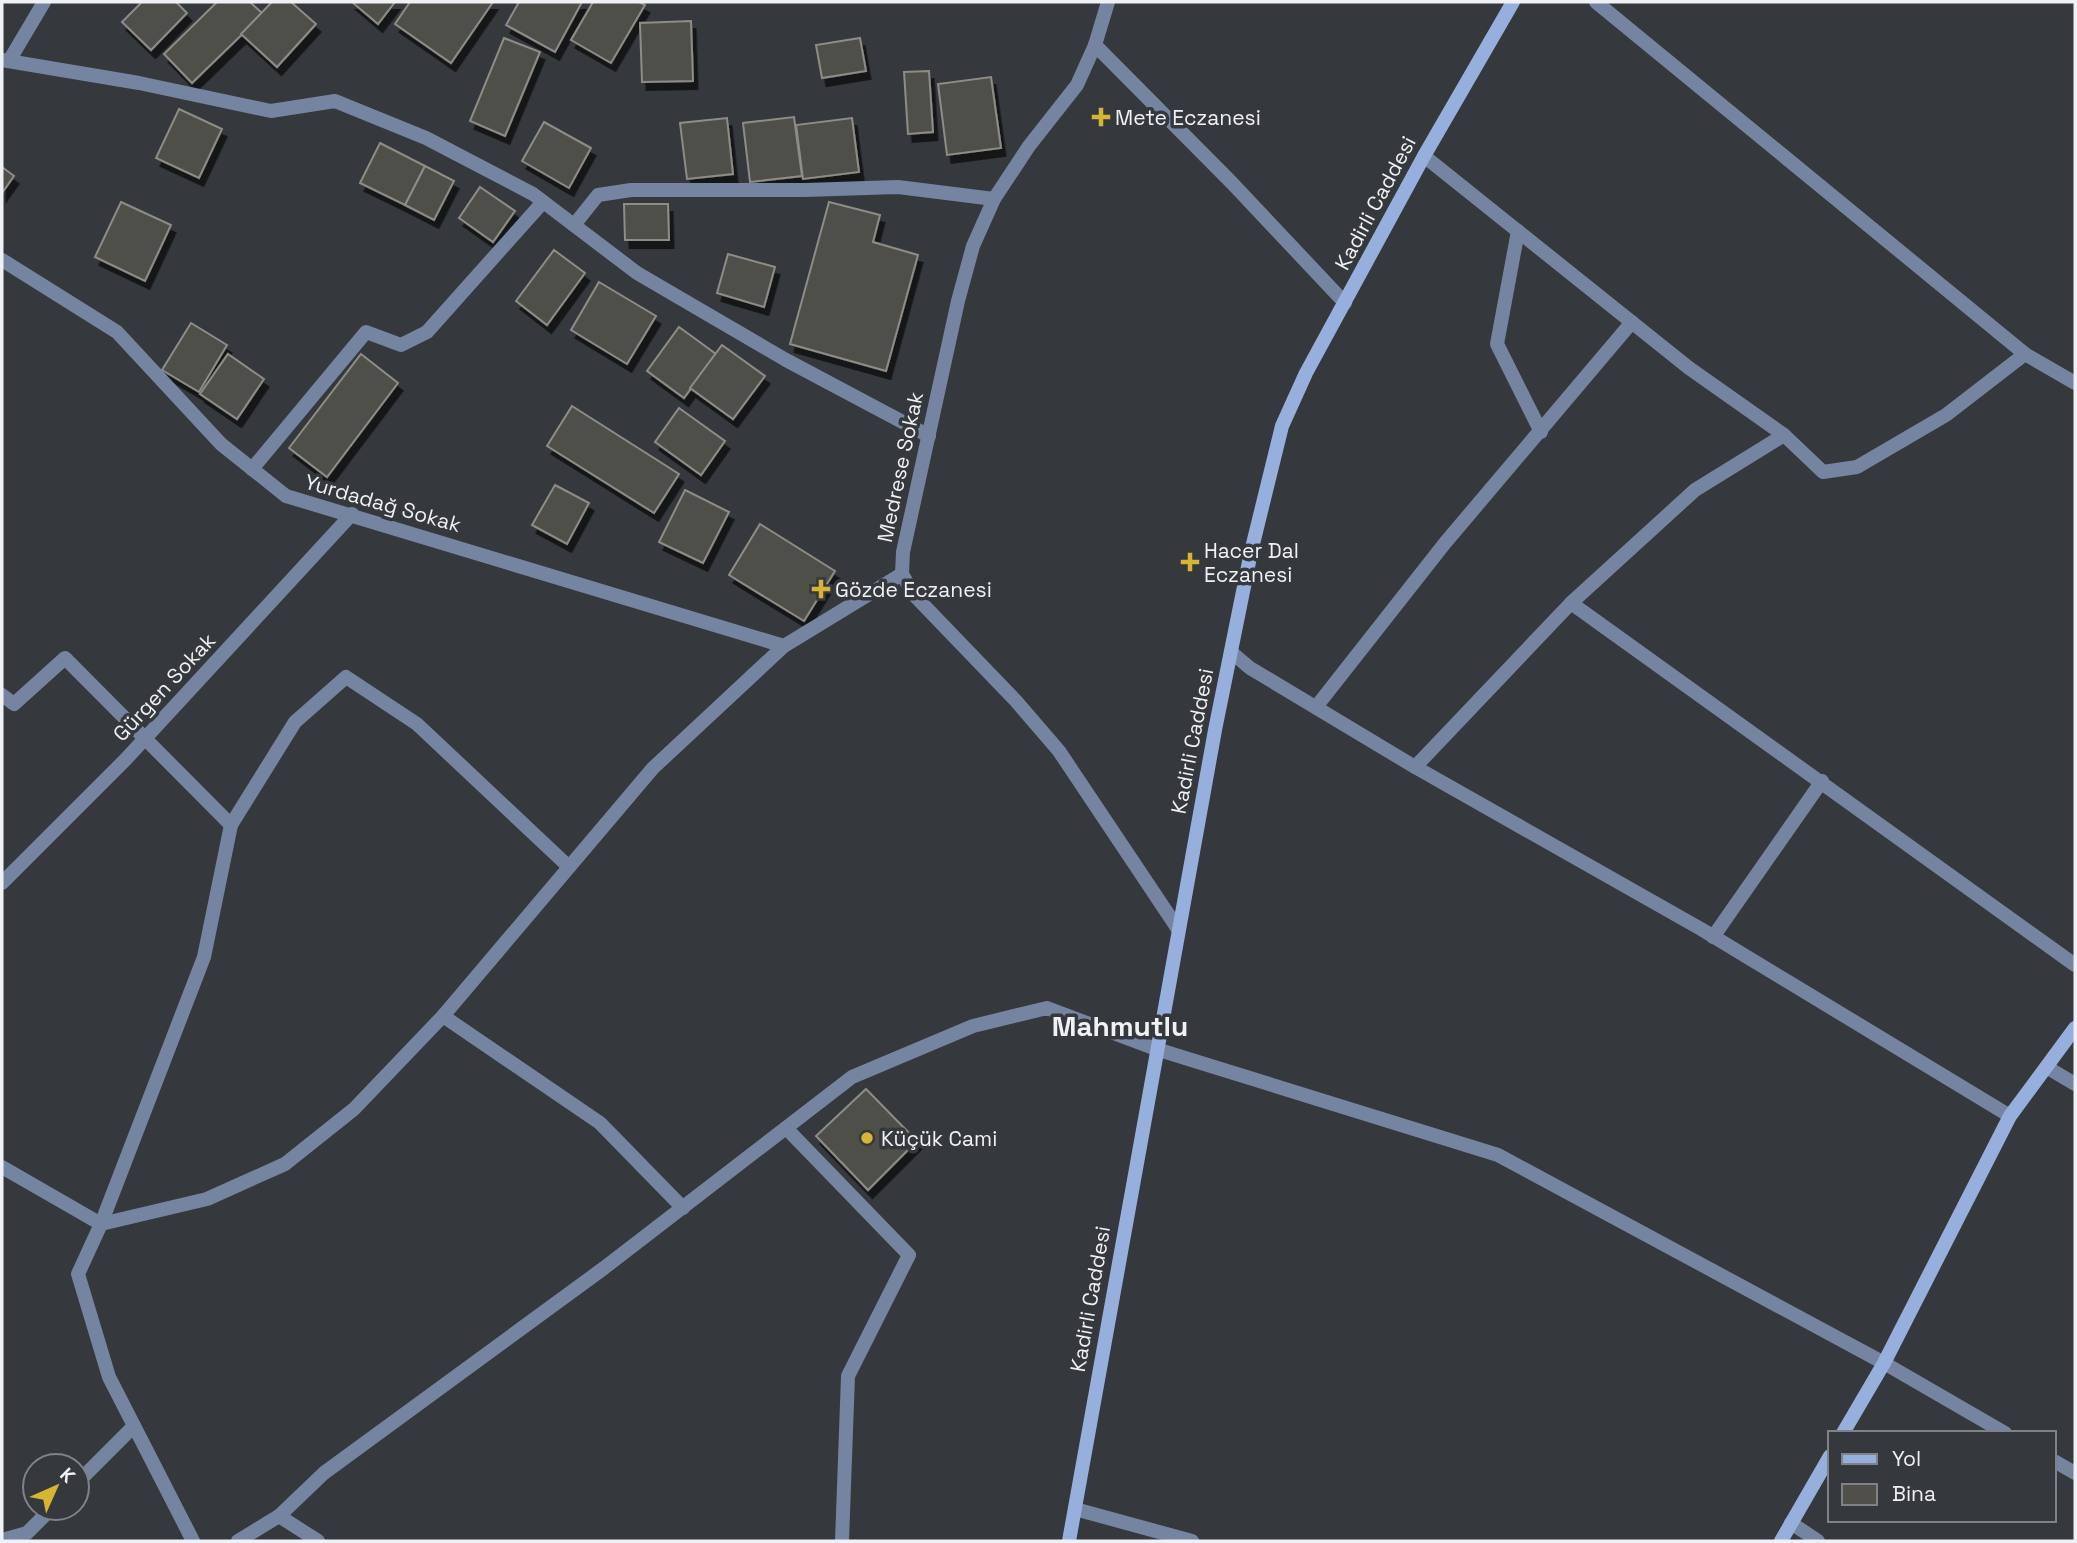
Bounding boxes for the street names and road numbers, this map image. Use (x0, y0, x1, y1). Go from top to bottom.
street label: Kadirli Caddesi (1328, 131, 1422, 275)
street label: Medrese Sokak (871, 389, 929, 545)
street label: Yurdadağ Sokak (302, 468, 464, 538)
street label: Gürgen Sokak (107, 627, 221, 747)
street label: Kadirli Caddesi (1165, 666, 1219, 816)
street label: Kadirli Caddesi (1064, 1224, 1116, 1374)

